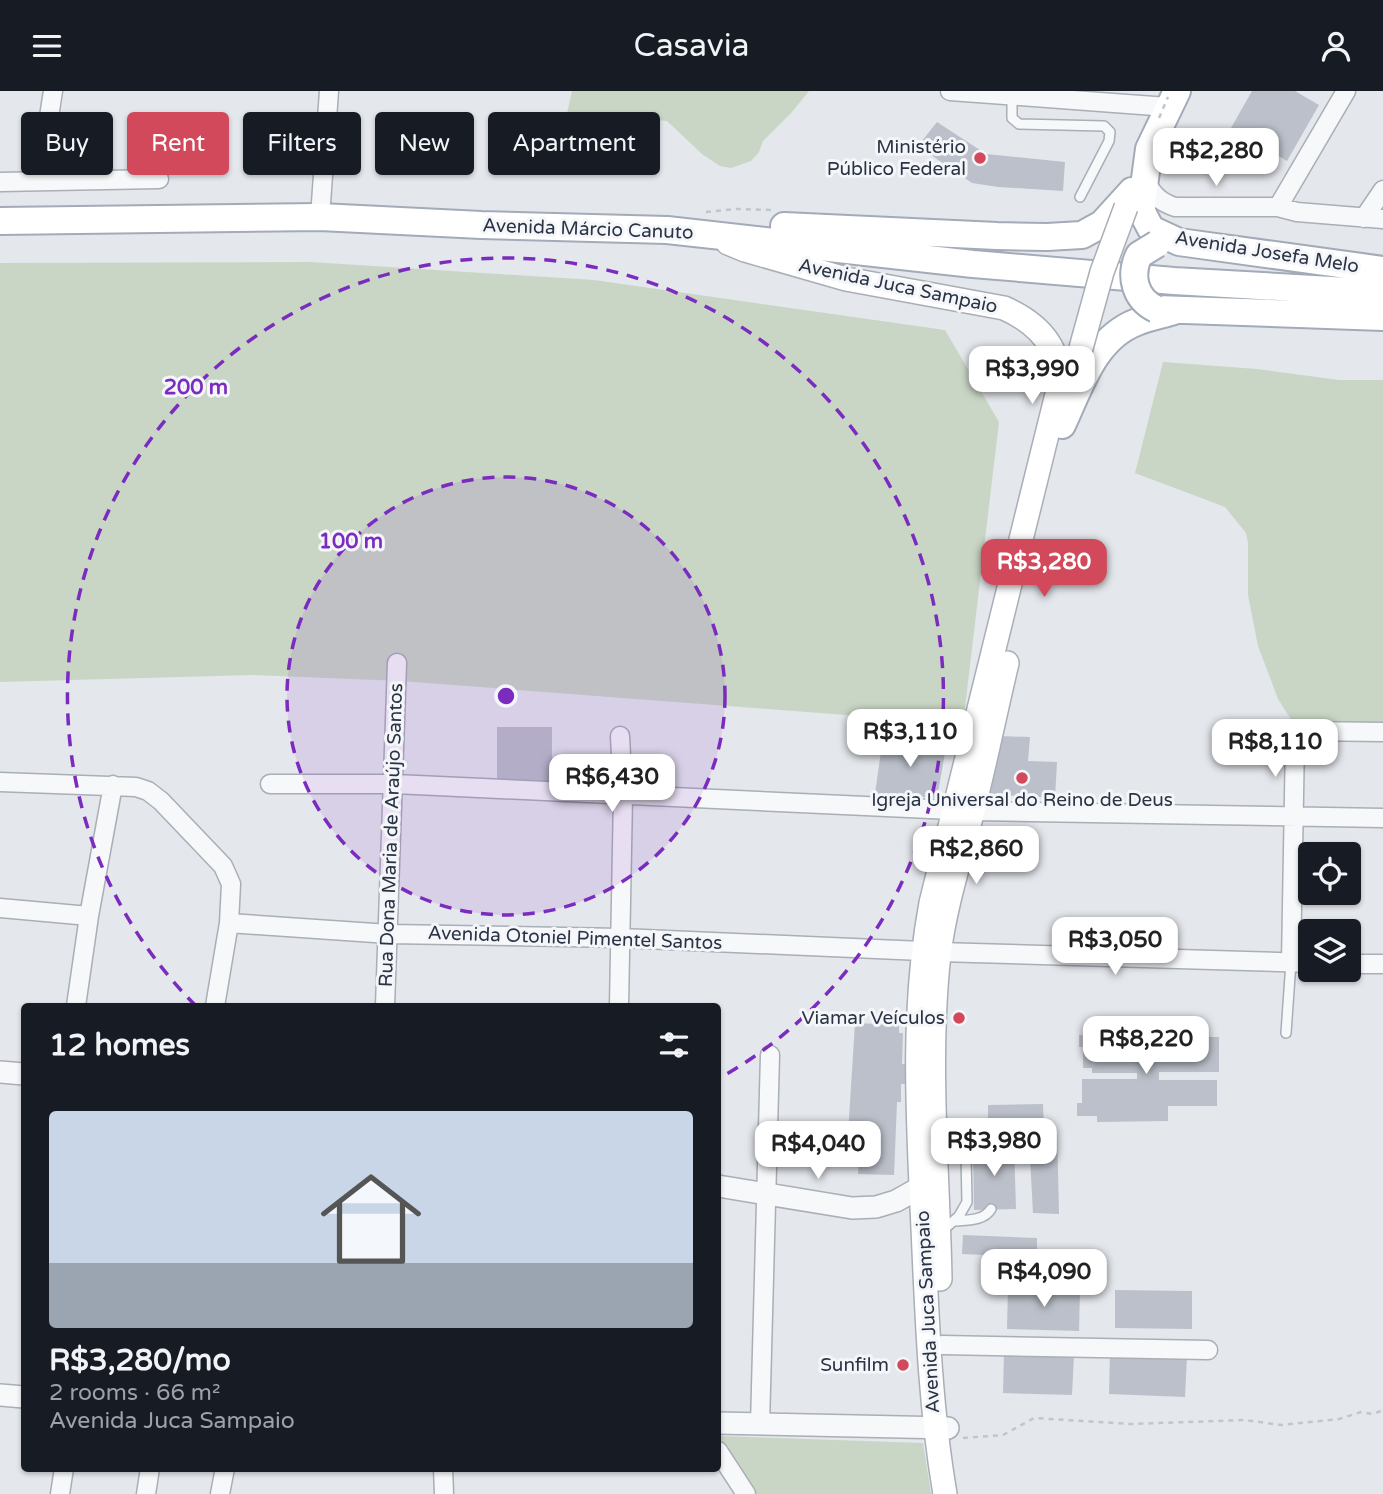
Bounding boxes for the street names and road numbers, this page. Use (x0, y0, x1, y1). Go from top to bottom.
street label: Avenida Márcio Canuto (482, 214, 694, 244)
street label: Avenida Josefa Melo (1173, 227, 1361, 277)
street label: Avenida Juca Sampaio (796, 254, 1000, 318)
street label: Rua Dona Maria de Araújo Santos (375, 683, 407, 987)
street label: Avenida Otoniel Pimentel Santos (427, 922, 723, 954)
street label: Avenida Juca Sampaio (912, 1210, 944, 1414)

